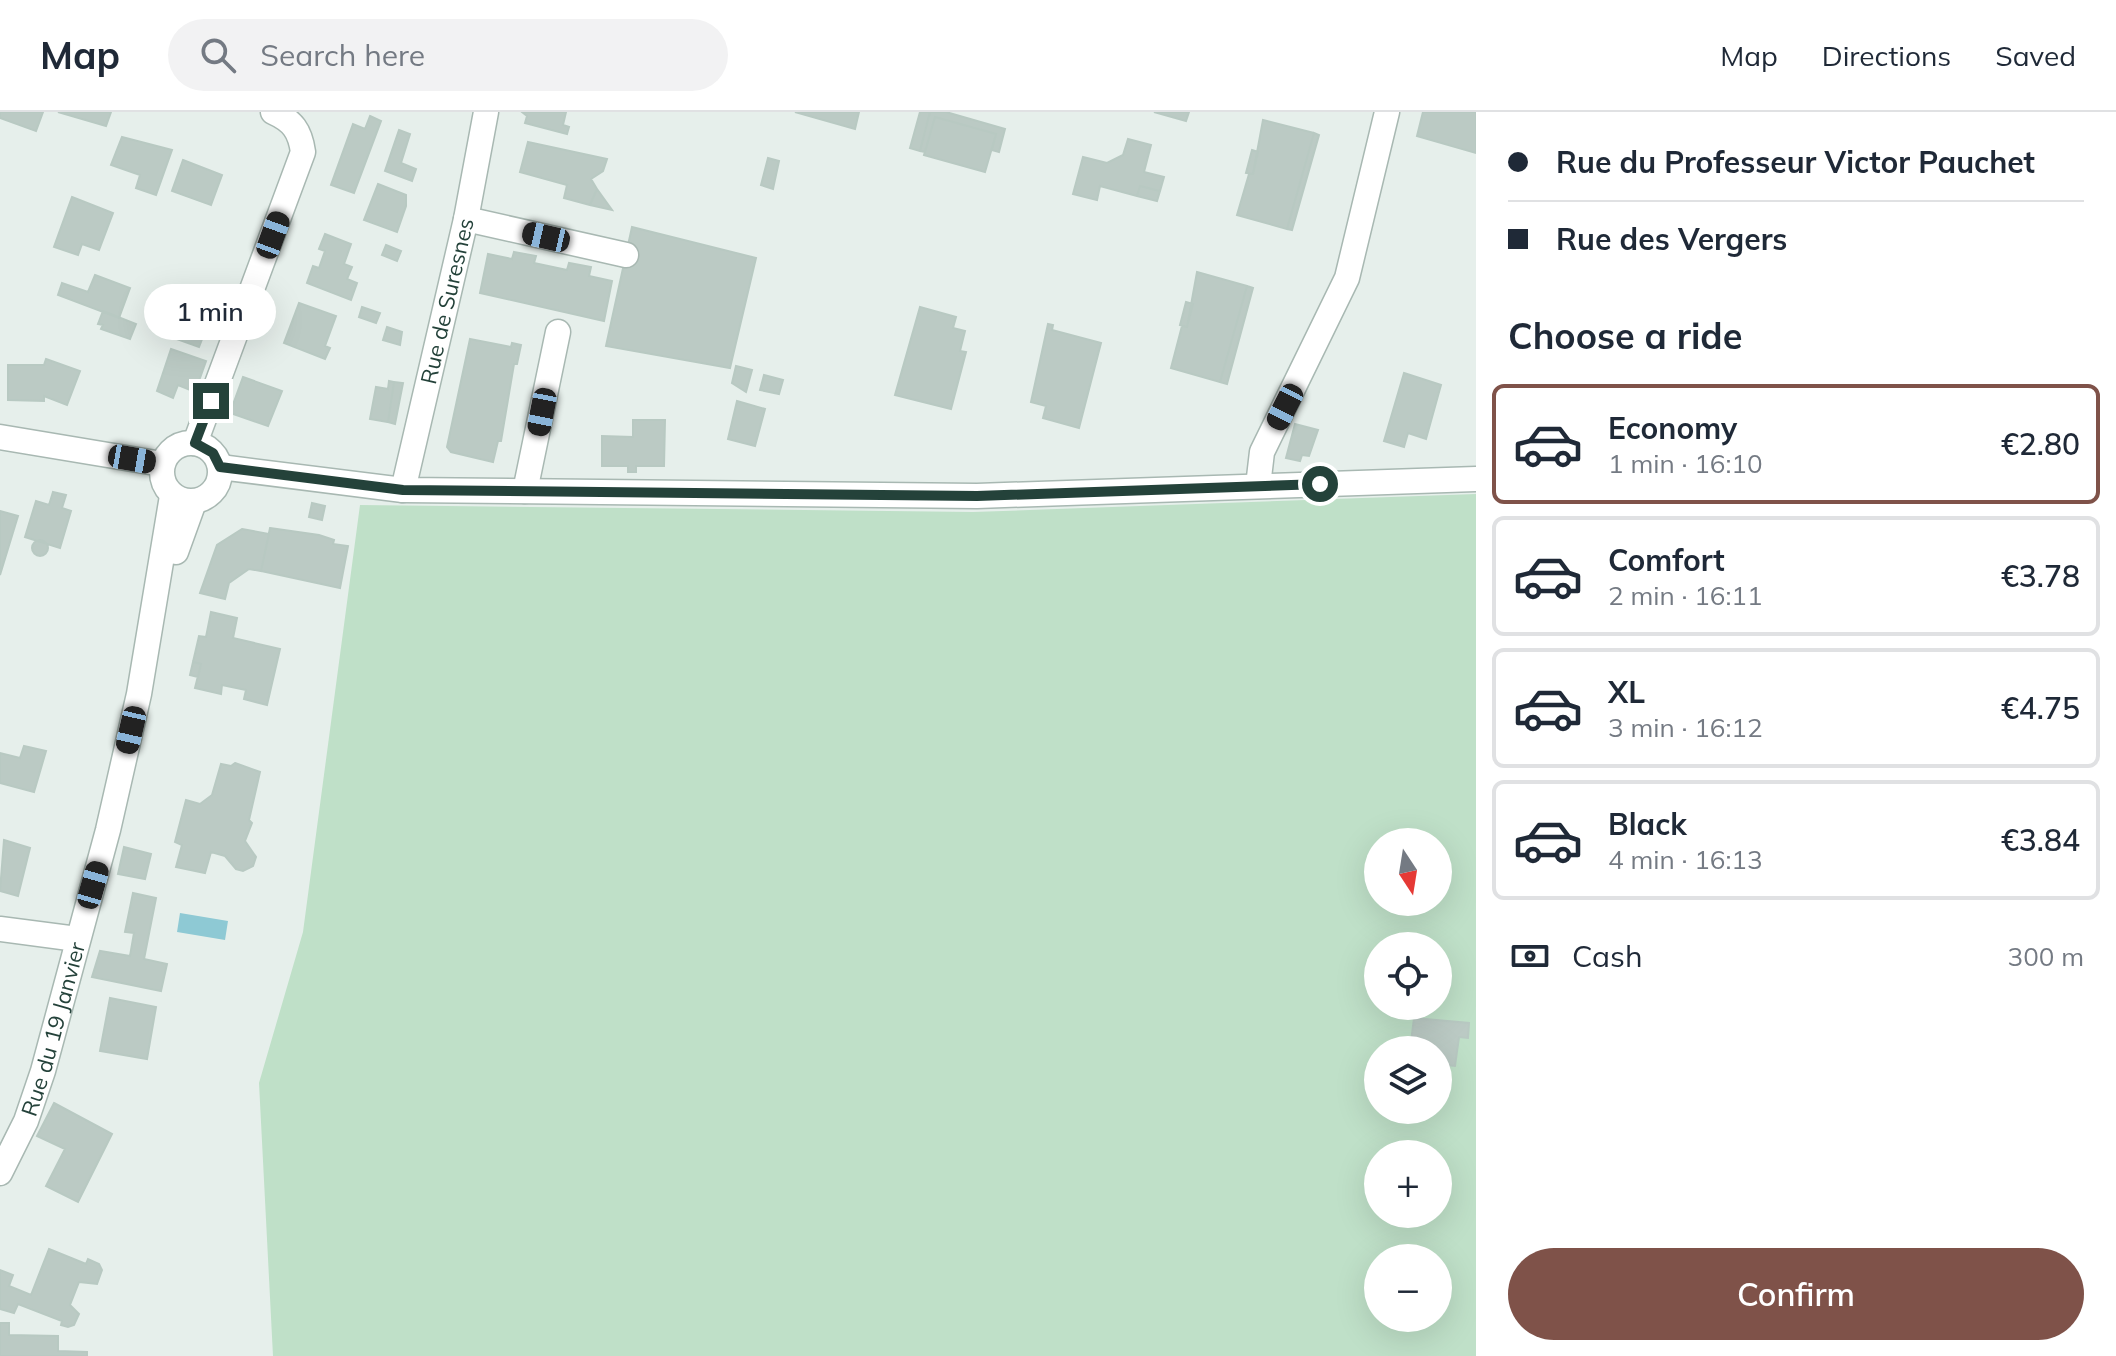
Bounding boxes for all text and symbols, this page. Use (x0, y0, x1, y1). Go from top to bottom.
search box (168, 19, 728, 91)
text: Map (40, 31, 120, 79)
icon: search (196, 33, 240, 77)
text: Search here (260, 36, 425, 74)
text: Map (1720, 38, 1778, 73)
text: Directions (1822, 38, 1951, 73)
text: Saved (1995, 38, 2076, 73)
text: Rue du Professeur Victor Pauchet (1556, 143, 2035, 181)
car (254, 208, 292, 262)
street label: Rue de Suresnes (414, 215, 480, 387)
car (520, 220, 572, 254)
text: Rue des Vergers (1556, 220, 1787, 258)
callout: 1 min (145, 285, 277, 341)
text: 1 min (176, 295, 244, 328)
text: Choose a ride (1508, 313, 1742, 358)
car (1263, 380, 1307, 434)
route end (193, 383, 229, 419)
car (526, 386, 558, 438)
icon: car (1512, 408, 1584, 480)
text: Economy (1608, 409, 1737, 447)
text: €2.80 (2001, 425, 2080, 463)
car (106, 443, 158, 475)
text: 1 min · 16:10 (1608, 447, 1763, 480)
route start (1302, 466, 1338, 502)
icon: car (1512, 540, 1584, 612)
text: Comfort (1608, 541, 1725, 579)
text: €3.78 (2001, 557, 2080, 595)
text: 2 min · 16:11 (1608, 579, 1763, 612)
icon: car (1512, 672, 1584, 744)
text: XL (1608, 673, 1645, 711)
text: €4.75 (2001, 689, 2080, 727)
car (114, 704, 148, 756)
text: 3 min · 16:12 (1608, 711, 1763, 744)
icon: car (1512, 804, 1584, 876)
text: Black (1608, 805, 1687, 843)
text: €3.84 (2001, 821, 2080, 859)
north arrow (1364, 828, 1452, 916)
map controls (1364, 828, 1452, 1332)
text: 4 min · 16:13 (1608, 843, 1763, 876)
car (75, 859, 111, 911)
button: locate (1364, 932, 1452, 1020)
icon: cash (1508, 934, 1552, 978)
text: Cash (1572, 937, 1643, 975)
street label: Rue du 19 Janvier (15, 939, 91, 1120)
text: 300 m (2008, 940, 2084, 973)
button: layers (1364, 1036, 1452, 1124)
button: + (1364, 1140, 1452, 1228)
button: − (1364, 1244, 1452, 1332)
button: Confirm (1508, 1248, 2084, 1340)

